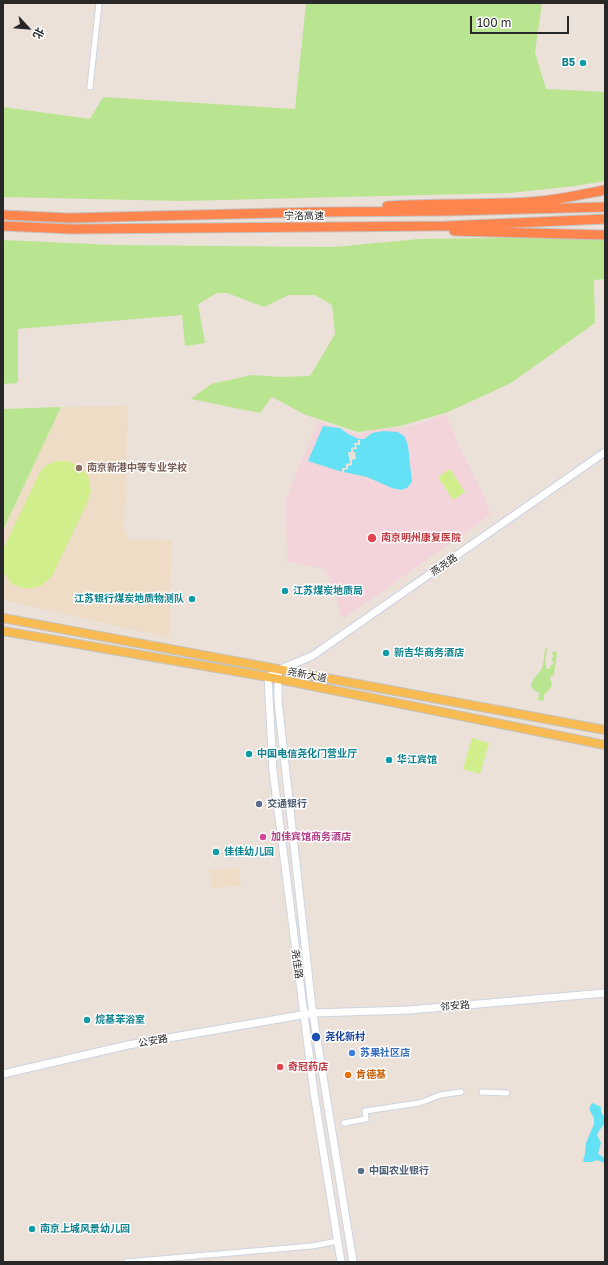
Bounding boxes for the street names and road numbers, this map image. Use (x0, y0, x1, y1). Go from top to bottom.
street label: 宁洛高速 (284, 210, 324, 222)
street label: 燕尧路 (428, 551, 460, 579)
street label: 尧新大道 (286, 665, 328, 685)
street label: 尧佳路 (289, 948, 305, 980)
street label: 邻安路 (440, 999, 470, 1013)
street label: 公安路 (137, 1032, 169, 1050)

